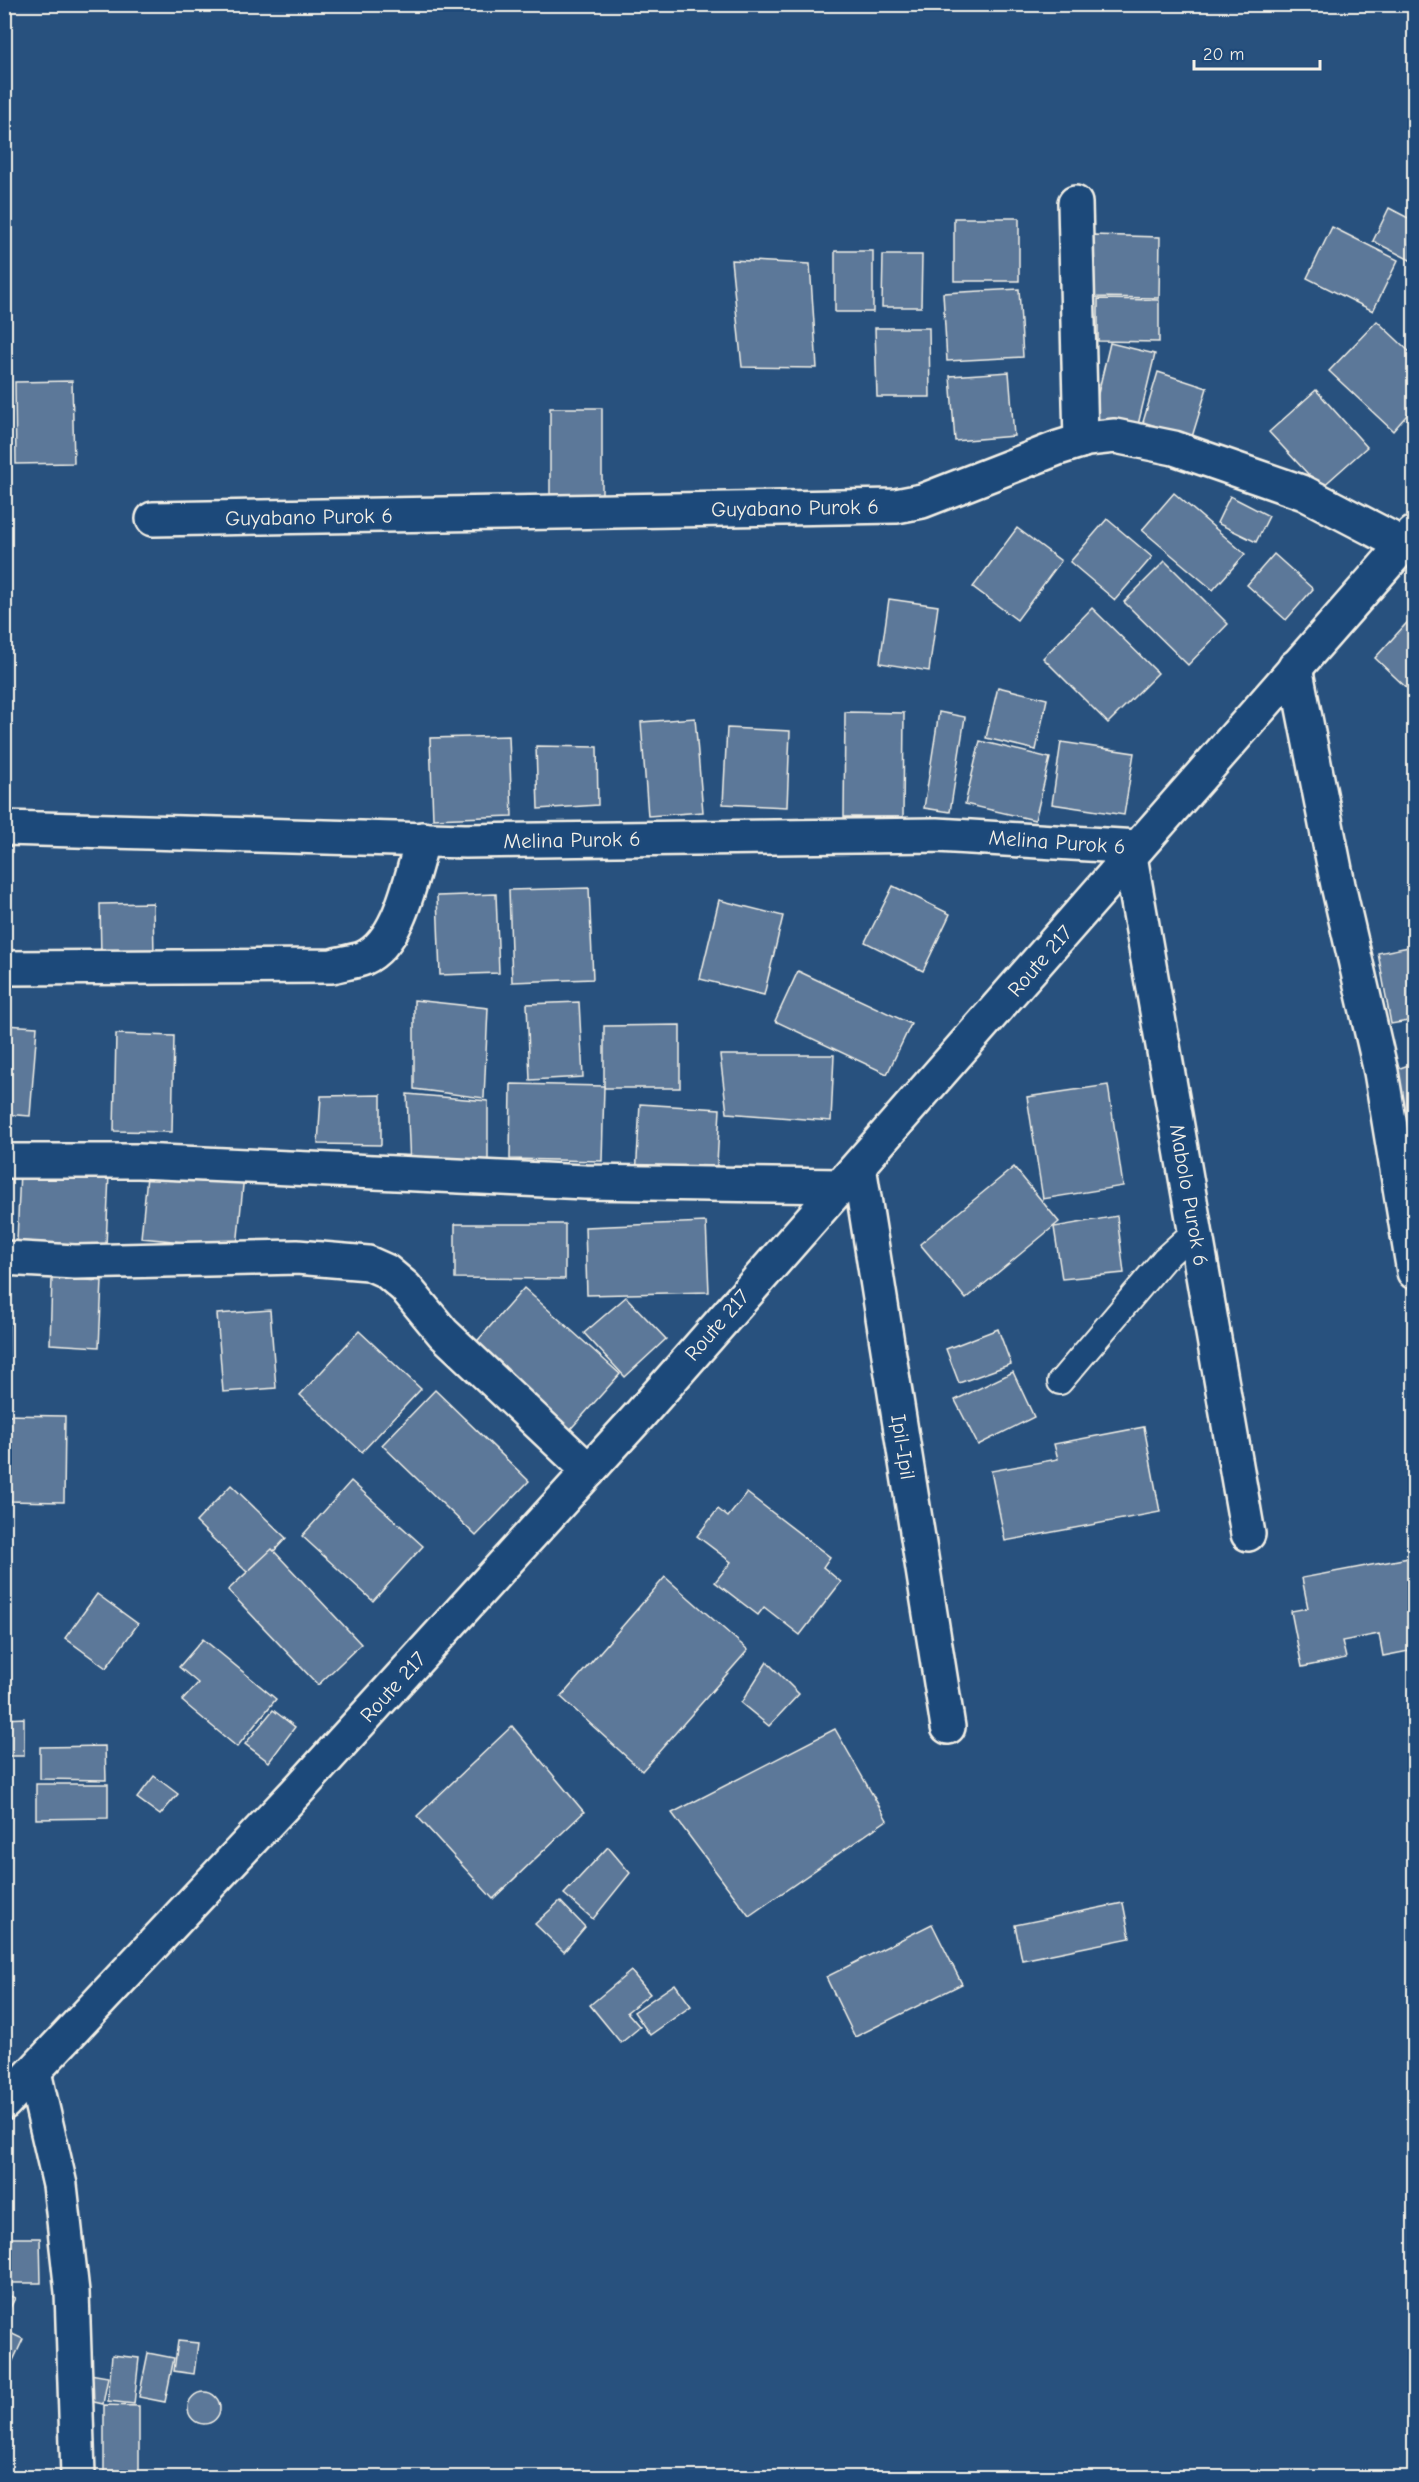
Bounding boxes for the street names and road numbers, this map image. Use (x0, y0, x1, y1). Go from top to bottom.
street label: Guyabano Purok 6 (711, 495, 879, 521)
street label: Guyabano Purok 6 (225, 504, 393, 530)
street label: Melina Purok 6 (988, 825, 1126, 859)
street label: Melina Purok 6 (503, 827, 641, 853)
street label: Route 217 (1003, 921, 1077, 1001)
street label: Mabolo Purok 6 (1165, 1122, 1213, 1268)
street label: Route 217 (680, 1285, 754, 1365)
street label: Ipil-Ipil (886, 1413, 920, 1481)
street label: Route 217 (355, 1647, 431, 1727)

